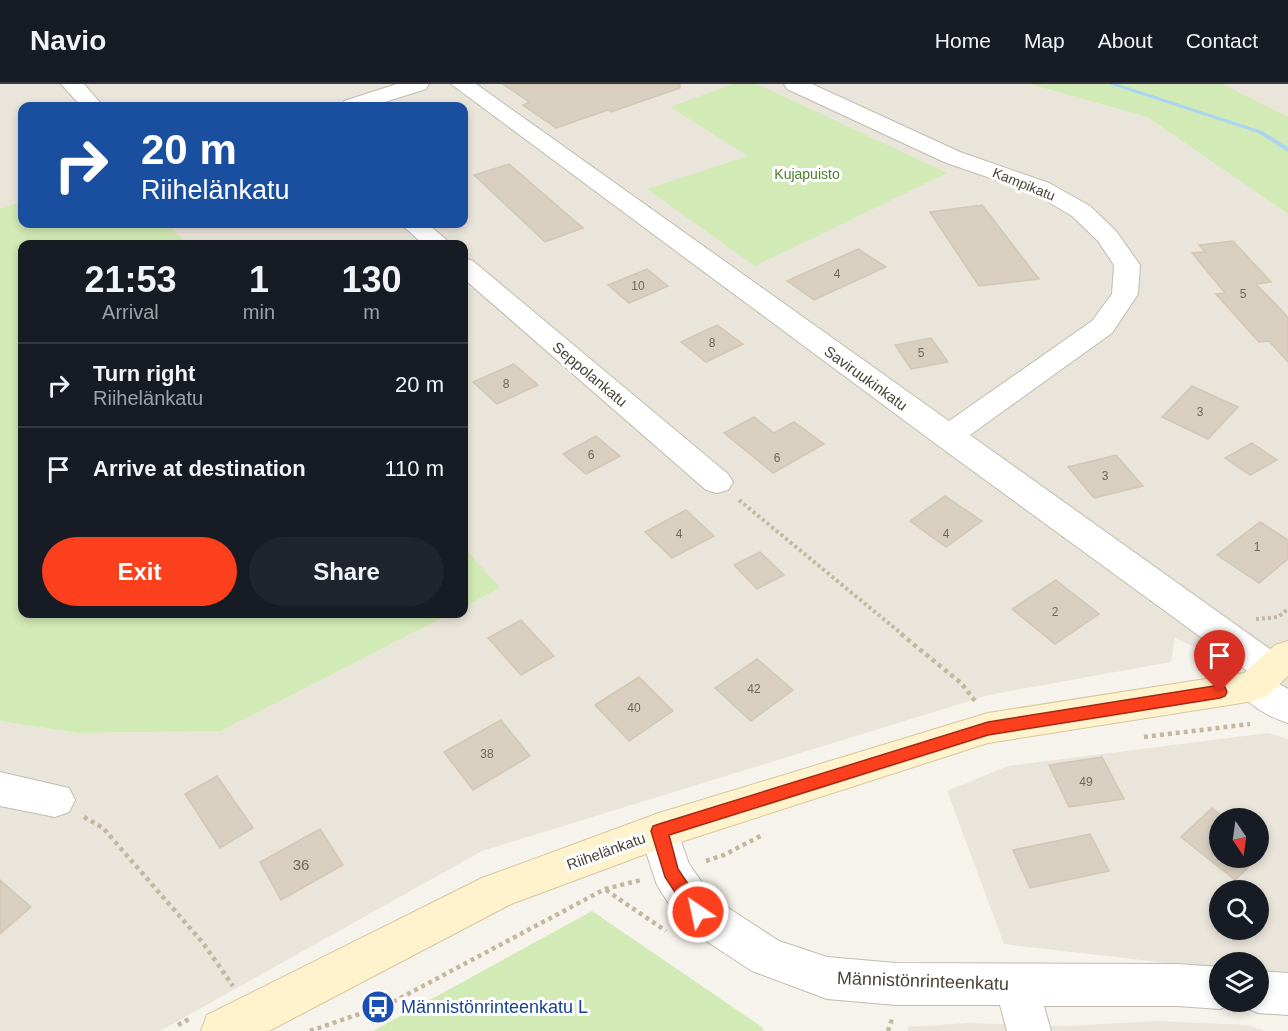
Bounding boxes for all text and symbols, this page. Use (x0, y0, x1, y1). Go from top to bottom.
text: Navio (30, 25, 106, 56)
text: Home (935, 29, 991, 52)
text: Map (1024, 29, 1065, 52)
text: About (1098, 29, 1153, 52)
text: Contact (1186, 29, 1258, 52)
icon: right (42, 126, 120, 204)
text: 20 m (141, 126, 237, 173)
street label: Kampikatu (990, 164, 1058, 204)
park label: Kujapuisto (774, 166, 840, 182)
text: Riihelänkatu (141, 175, 290, 205)
text: 21:53 (84, 259, 176, 300)
text: 1 (249, 259, 269, 300)
text: 130 (341, 259, 402, 300)
house number: 4 (834, 267, 841, 281)
house number: 10 (631, 279, 645, 293)
house number: 5 (1240, 287, 1247, 301)
text: Arrival (102, 301, 159, 323)
text: min (243, 301, 275, 323)
text: m (363, 301, 380, 323)
house number: 8 (709, 336, 716, 350)
street label: Seppolankatu (549, 338, 631, 410)
street label: Saviruukinkatu (821, 342, 911, 414)
house number: 5 (918, 346, 925, 360)
text: Turn right (93, 361, 195, 386)
icon: right (42, 369, 75, 402)
text: 20 m (395, 372, 444, 397)
house number: 8 (503, 377, 510, 391)
text: Riihelänkatu (93, 387, 203, 409)
house number: 3 (1197, 405, 1204, 419)
house number: 6 (588, 448, 595, 462)
house number: 6 (774, 451, 781, 465)
icon: arrive (42, 453, 75, 486)
text: Arrive at destination (93, 456, 306, 481)
text: 110 m (384, 456, 444, 481)
house number: 3 (1102, 469, 1109, 483)
house number: 4 (676, 527, 683, 541)
house number: 4 (943, 527, 950, 541)
button: Exit (42, 537, 237, 606)
button: Share (249, 537, 444, 606)
house number: 1 (1254, 540, 1261, 554)
house number: 2 (1052, 605, 1059, 619)
pin (1194, 630, 1245, 692)
icon: arrive (1203, 639, 1236, 672)
house number: 42 (747, 682, 761, 696)
house number: 40 (627, 701, 641, 715)
house number: 38 (480, 747, 494, 761)
house number: 49 (1079, 775, 1093, 789)
north arrow (1209, 808, 1269, 868)
map controls (1209, 808, 1269, 1012)
street label: Riihelänkatu (564, 829, 648, 873)
house number: 36 (293, 856, 309, 873)
position arrow (666, 880, 730, 944)
button: search (1209, 880, 1269, 940)
button: layers (1209, 952, 1269, 1012)
street label: Männistönrinteenkatu (837, 968, 1009, 994)
bus stop icon: Männistönrinteenkatu L (360, 989, 396, 1025)
place label: Männistönrinteenkatu L (401, 997, 588, 1017)

